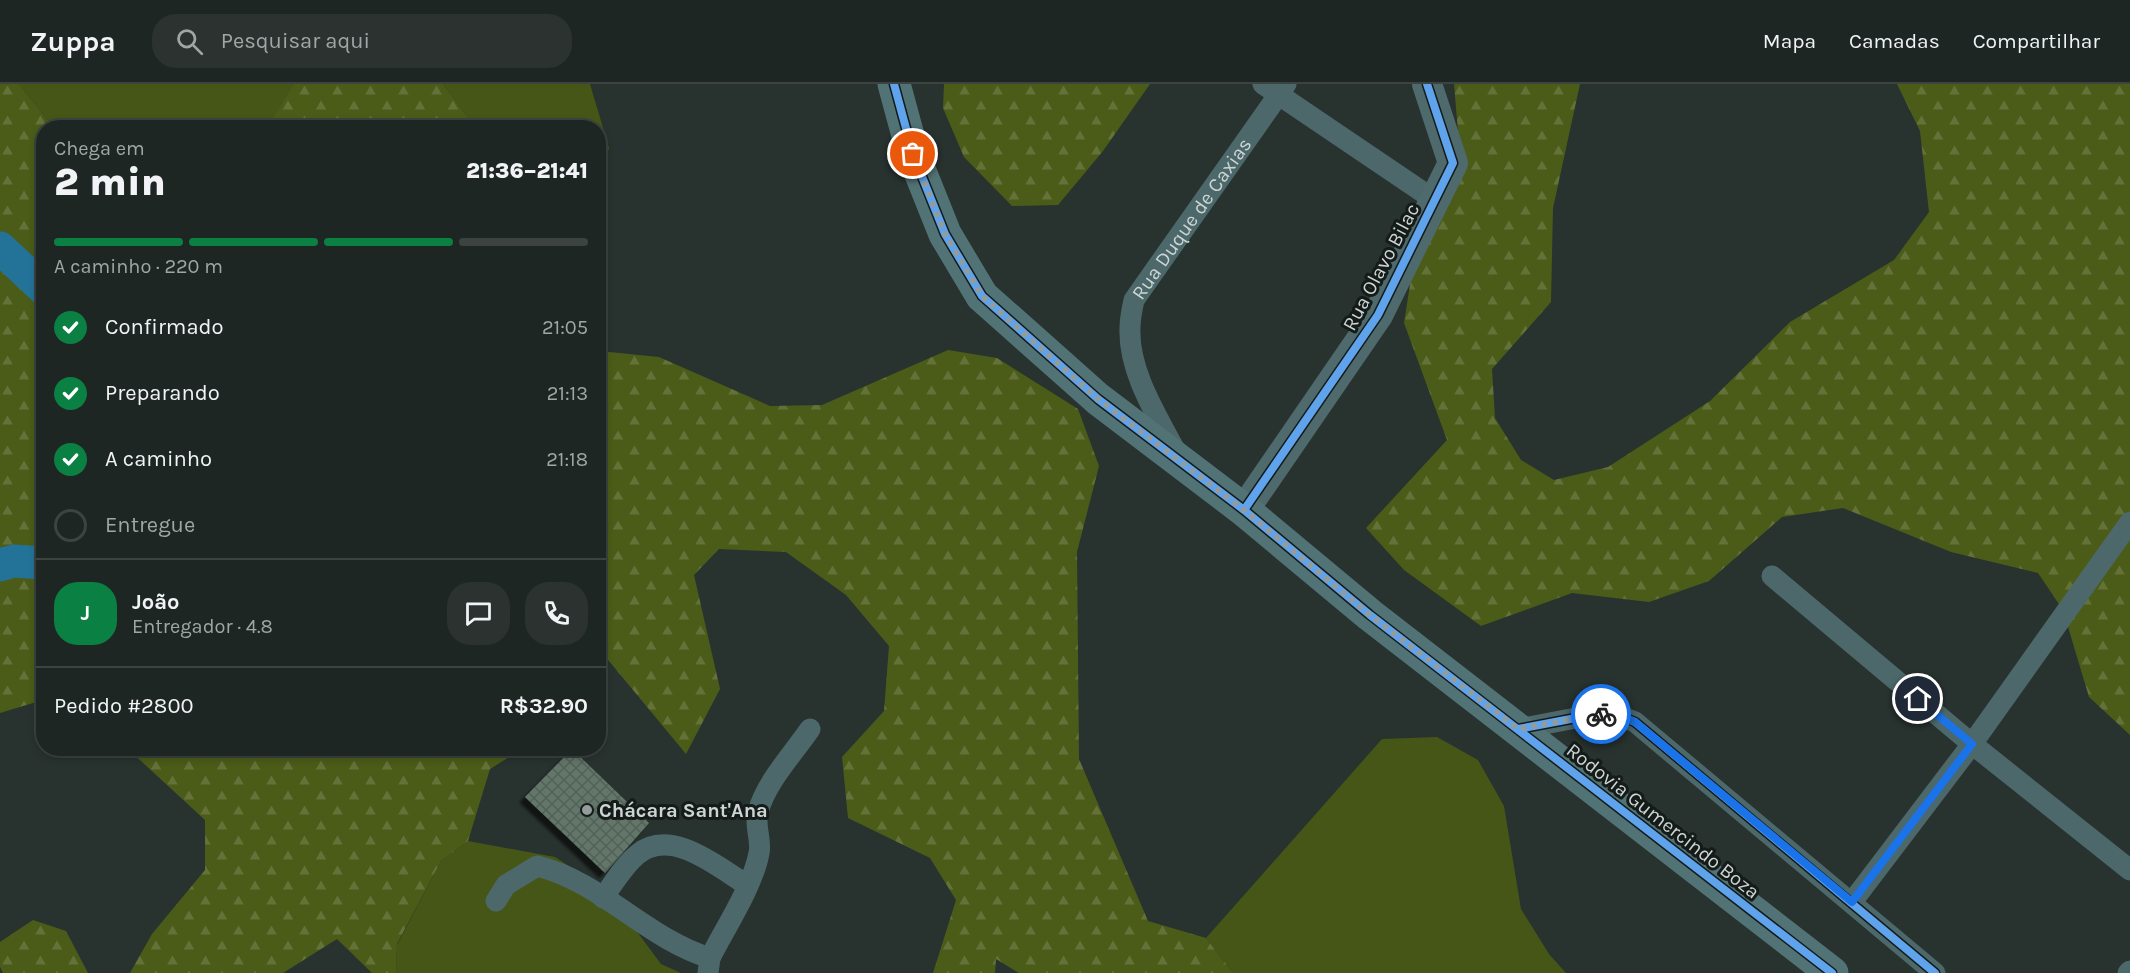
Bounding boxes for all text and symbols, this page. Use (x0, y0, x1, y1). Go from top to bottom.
search box (152, 14, 572, 68)
text: Zuppa (30, 25, 116, 58)
icon: search (173, 25, 206, 58)
text: Pesquisar aqui (221, 28, 370, 54)
text: Mapa (1763, 29, 1816, 53)
text: Camadas (1849, 29, 1940, 53)
text: Compartilhar (1973, 29, 2100, 53)
pin (887, 128, 938, 179)
street label: Rua Duque de Caxias (1127, 133, 1256, 304)
text: Chega em (54, 137, 145, 160)
icon: bag (896, 137, 929, 170)
text: 21:36–21:41 (466, 158, 588, 184)
text: 2 min (54, 159, 166, 205)
street label: Rua Olavo Bilac (1338, 199, 1424, 335)
text: A caminho · 220 m (54, 255, 223, 278)
icon: check (54, 311, 87, 344)
text: Confirmado (105, 314, 224, 340)
text: 21:05 (542, 316, 588, 339)
icon: check (54, 377, 87, 410)
text: Preparando (105, 380, 220, 406)
text: 21:13 (547, 382, 588, 405)
icon: check (54, 443, 87, 476)
text: A caminho (105, 446, 212, 472)
text: 21:18 (546, 448, 588, 471)
text: Entregue (105, 512, 195, 538)
button: chat (447, 582, 510, 645)
button: phone (525, 582, 588, 645)
text: João (132, 589, 180, 615)
text: J (81, 600, 90, 626)
text: Entregador · 4.8 (132, 615, 273, 638)
pin (1892, 673, 1943, 724)
icon: home (1901, 682, 1934, 715)
courier (1571, 684, 1631, 744)
text: Pedido #2800 (54, 693, 194, 719)
text: R$32.90 (500, 693, 588, 719)
icon: bike (1585, 698, 1618, 731)
street label: Rodovia Gumercindo Boza (1562, 738, 1764, 904)
place label: Chácara Sant'Ana (599, 799, 768, 822)
marker: Chácara Sant'Ana (580, 803, 594, 817)

